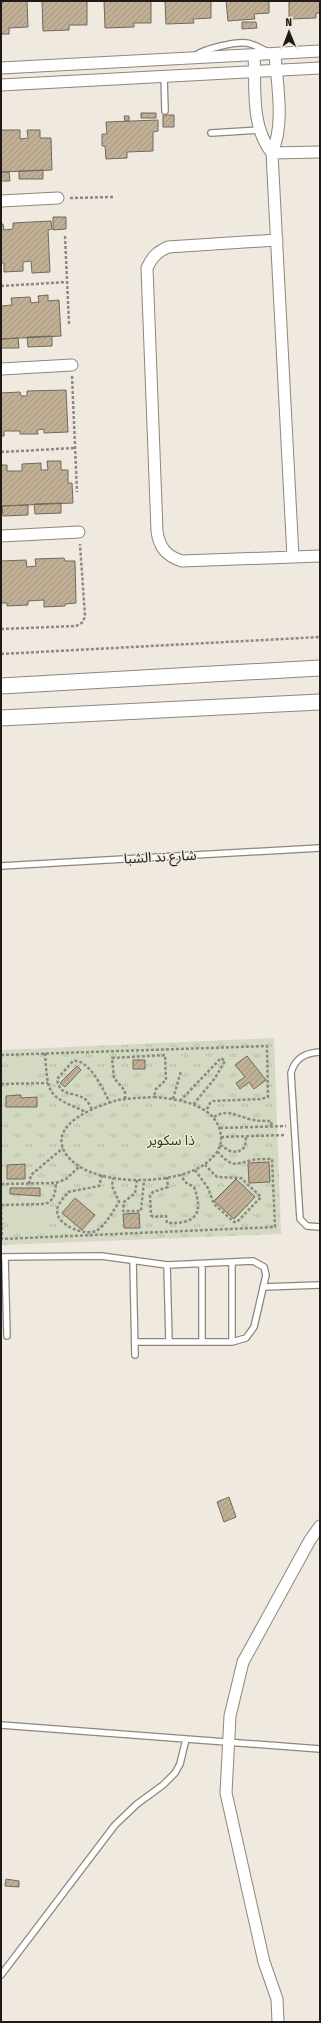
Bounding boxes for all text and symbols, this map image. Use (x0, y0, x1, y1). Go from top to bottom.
north arrow (269, 12, 309, 52)
text: N (285, 16, 292, 29)
street label: شارع ند الشبا (123, 847, 197, 869)
park label: ذا سكوير (146, 1132, 195, 1149)

